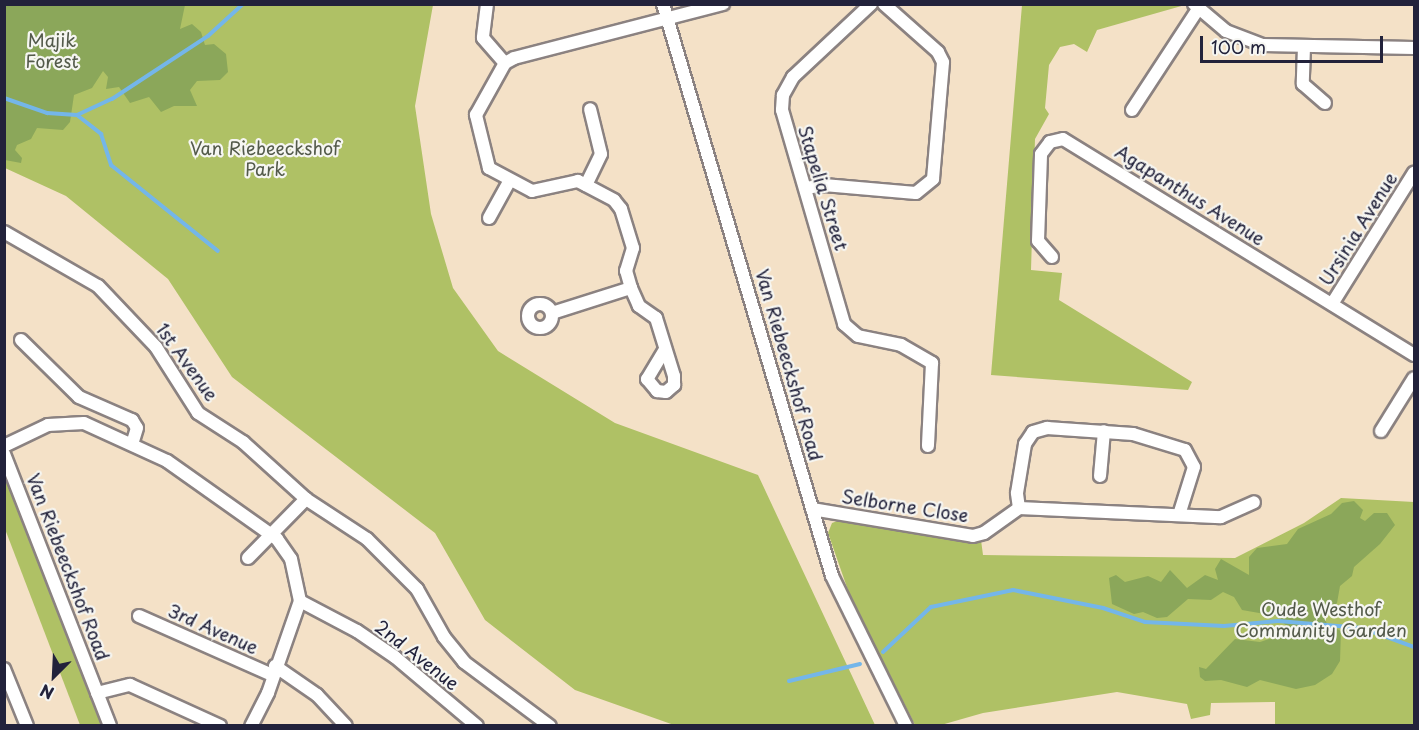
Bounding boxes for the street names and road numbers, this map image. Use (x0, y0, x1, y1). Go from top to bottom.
street label: Stapelia Street (794, 123, 852, 253)
street label: Agapanthus Avenue (1112, 140, 1268, 250)
street label: Ursinia Avenue (1315, 168, 1401, 290)
street label: Van Riebeeckshof Road (751, 267, 827, 463)
street label: 1st Avenue (151, 319, 223, 405)
street label: Van Riebeeckshof Road (22, 471, 114, 663)
street label: Selborne Close (840, 485, 970, 527)
street label: 3rd Avenue (164, 599, 262, 659)
street label: 2nd Avenue (370, 615, 464, 695)

